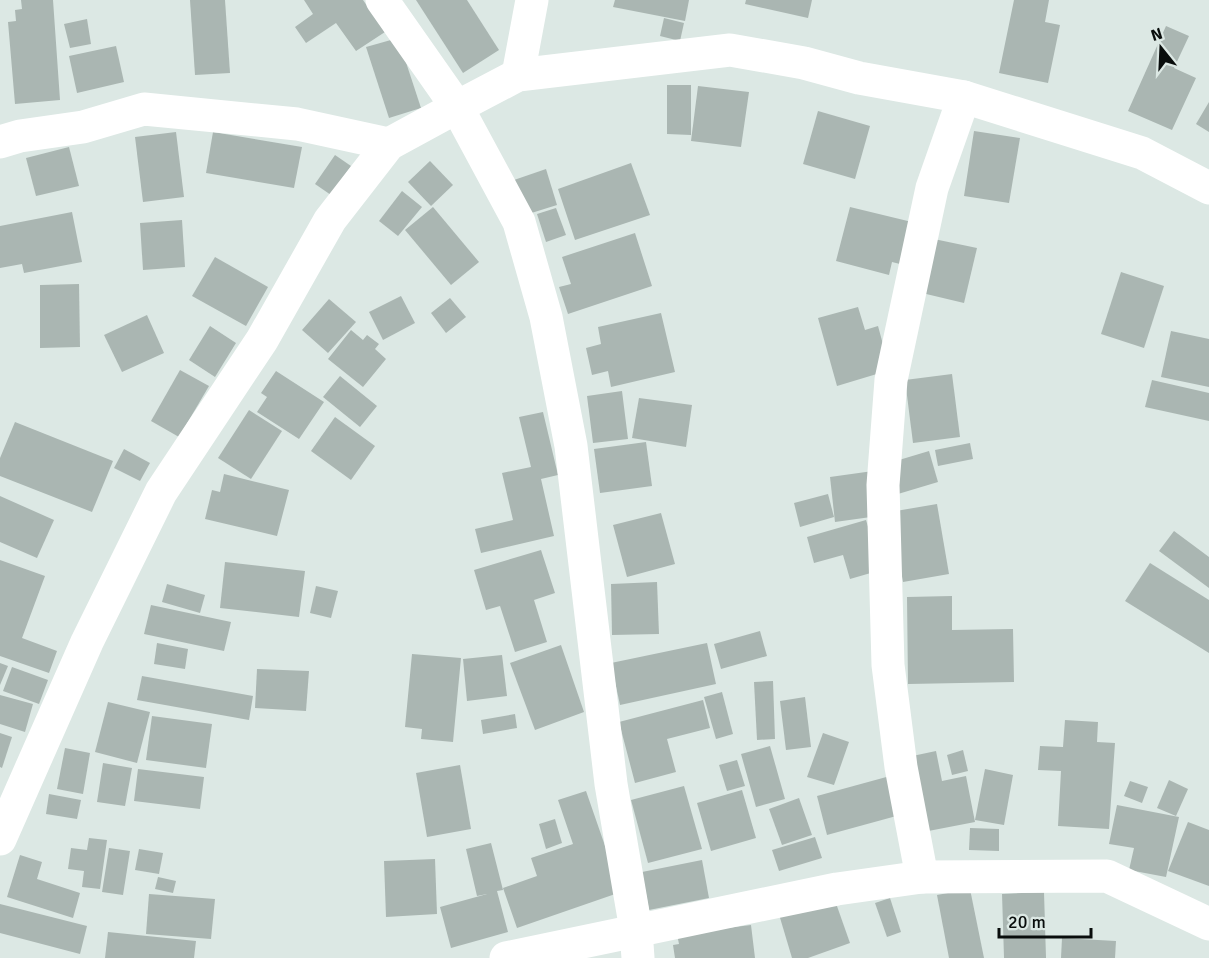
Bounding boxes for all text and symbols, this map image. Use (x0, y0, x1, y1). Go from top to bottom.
north arrow (1131, 18, 1191, 78)
text: N (1148, 23, 1165, 46)
scale bar (999, 901, 1090, 939)
text: 20 m (1008, 911, 1046, 933)

